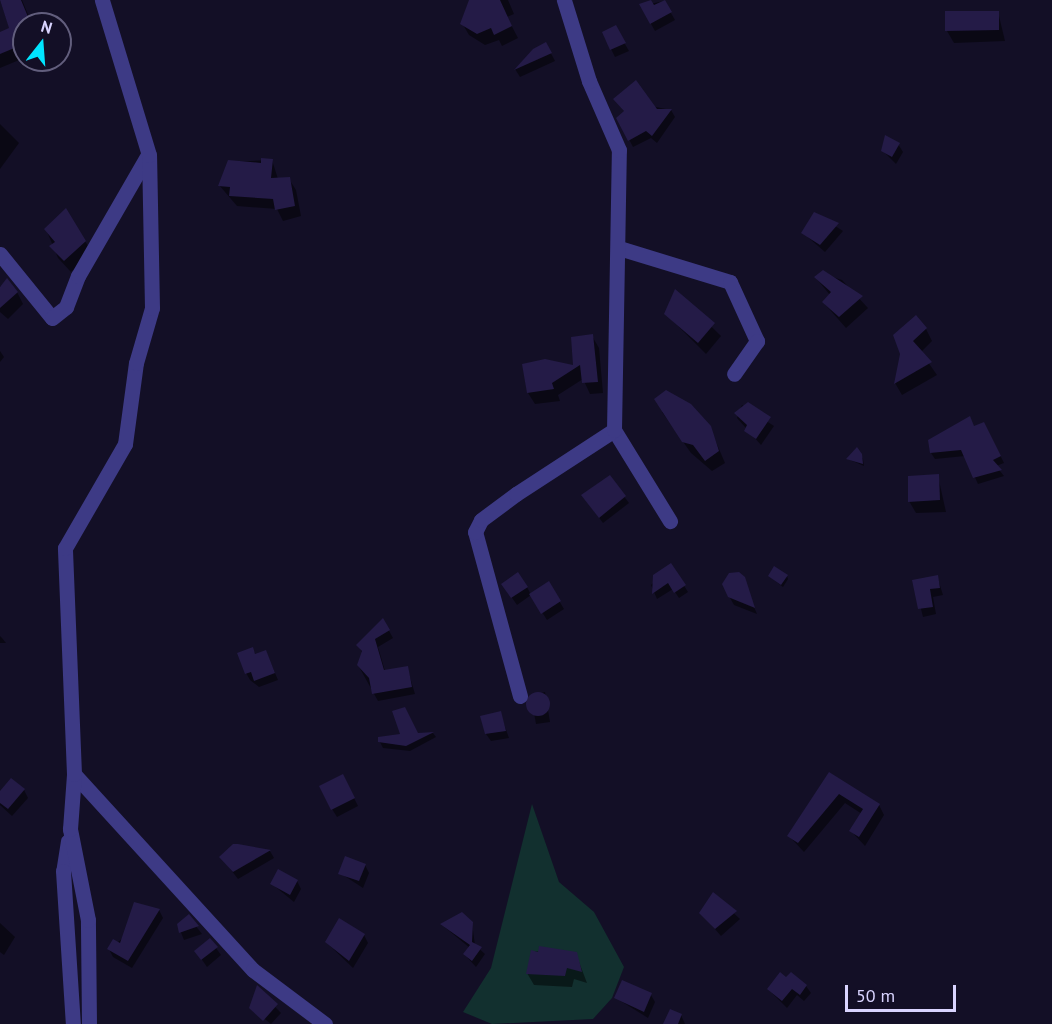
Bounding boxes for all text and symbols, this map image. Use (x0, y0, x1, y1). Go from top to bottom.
north arrow (12, 12, 72, 72)
text: N (39, 16, 55, 38)
scale bar (848, 973, 959, 1011)
text: 50 m (856, 984, 895, 1007)

